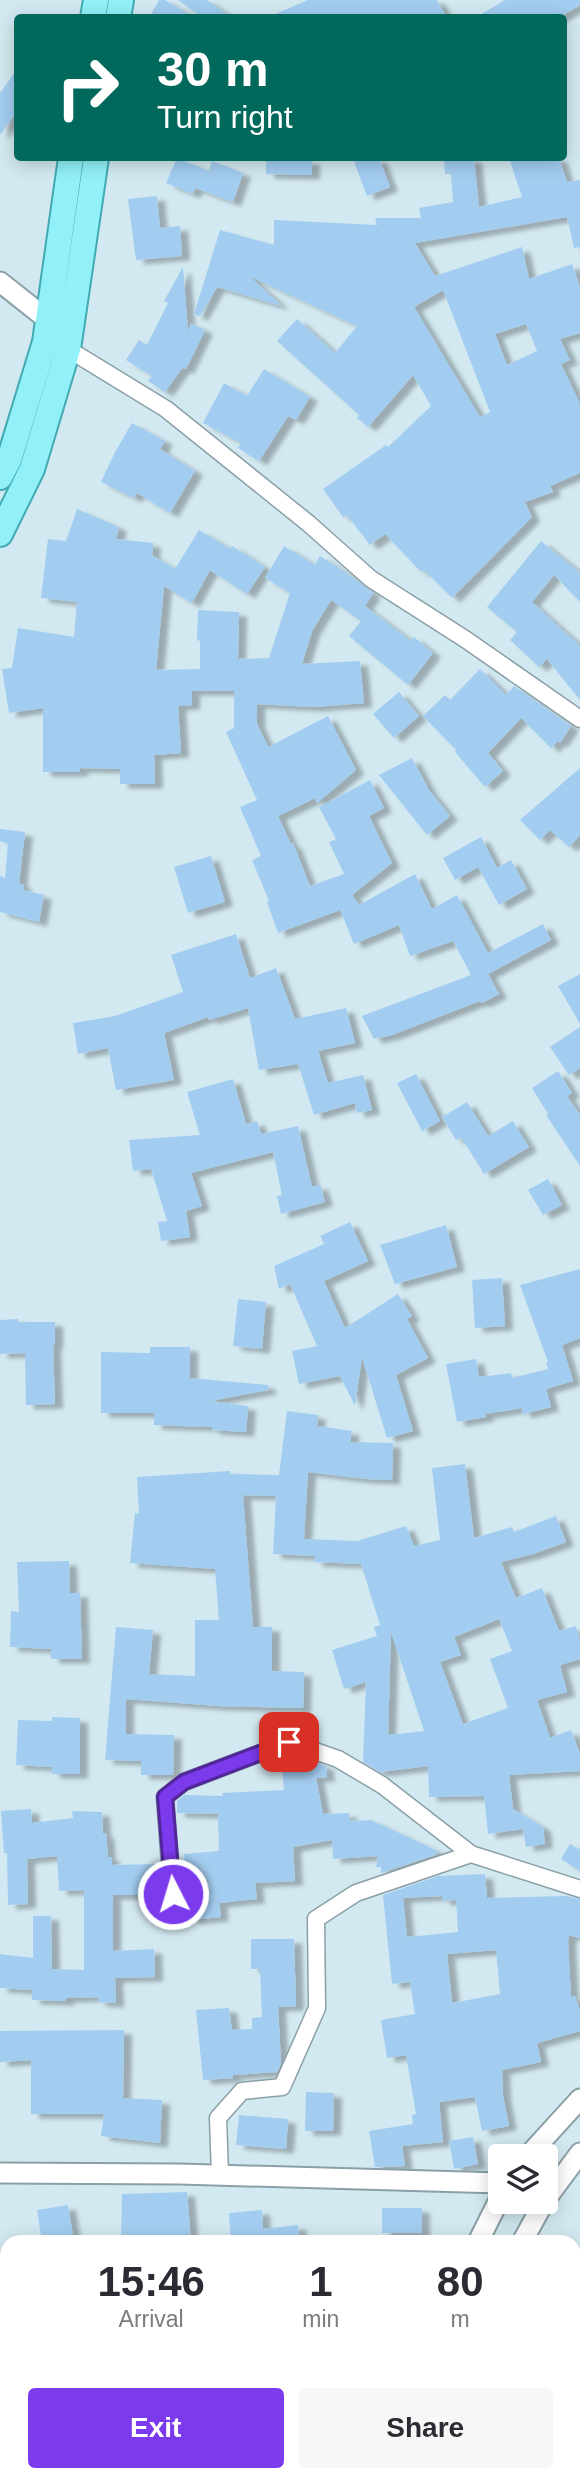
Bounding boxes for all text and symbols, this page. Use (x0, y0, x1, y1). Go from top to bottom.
icon: right (42, 42, 133, 133)
text: 30 m (157, 42, 269, 96)
text: Turn right (157, 99, 293, 135)
pin (259, 1712, 319, 1772)
icon: arrive (270, 1723, 308, 1761)
position arrow (136, 1857, 210, 1931)
map controls (488, 2144, 558, 2214)
button: layers (488, 2144, 558, 2214)
text: 15:46 (97, 2258, 205, 2305)
text: 1 (309, 2258, 333, 2305)
text: 80 (437, 2258, 484, 2305)
text: Arrival (119, 2306, 184, 2332)
text: min (302, 2306, 339, 2332)
text: m (451, 2306, 470, 2332)
button: Exit (28, 2388, 284, 2468)
button: Share (298, 2388, 553, 2468)

